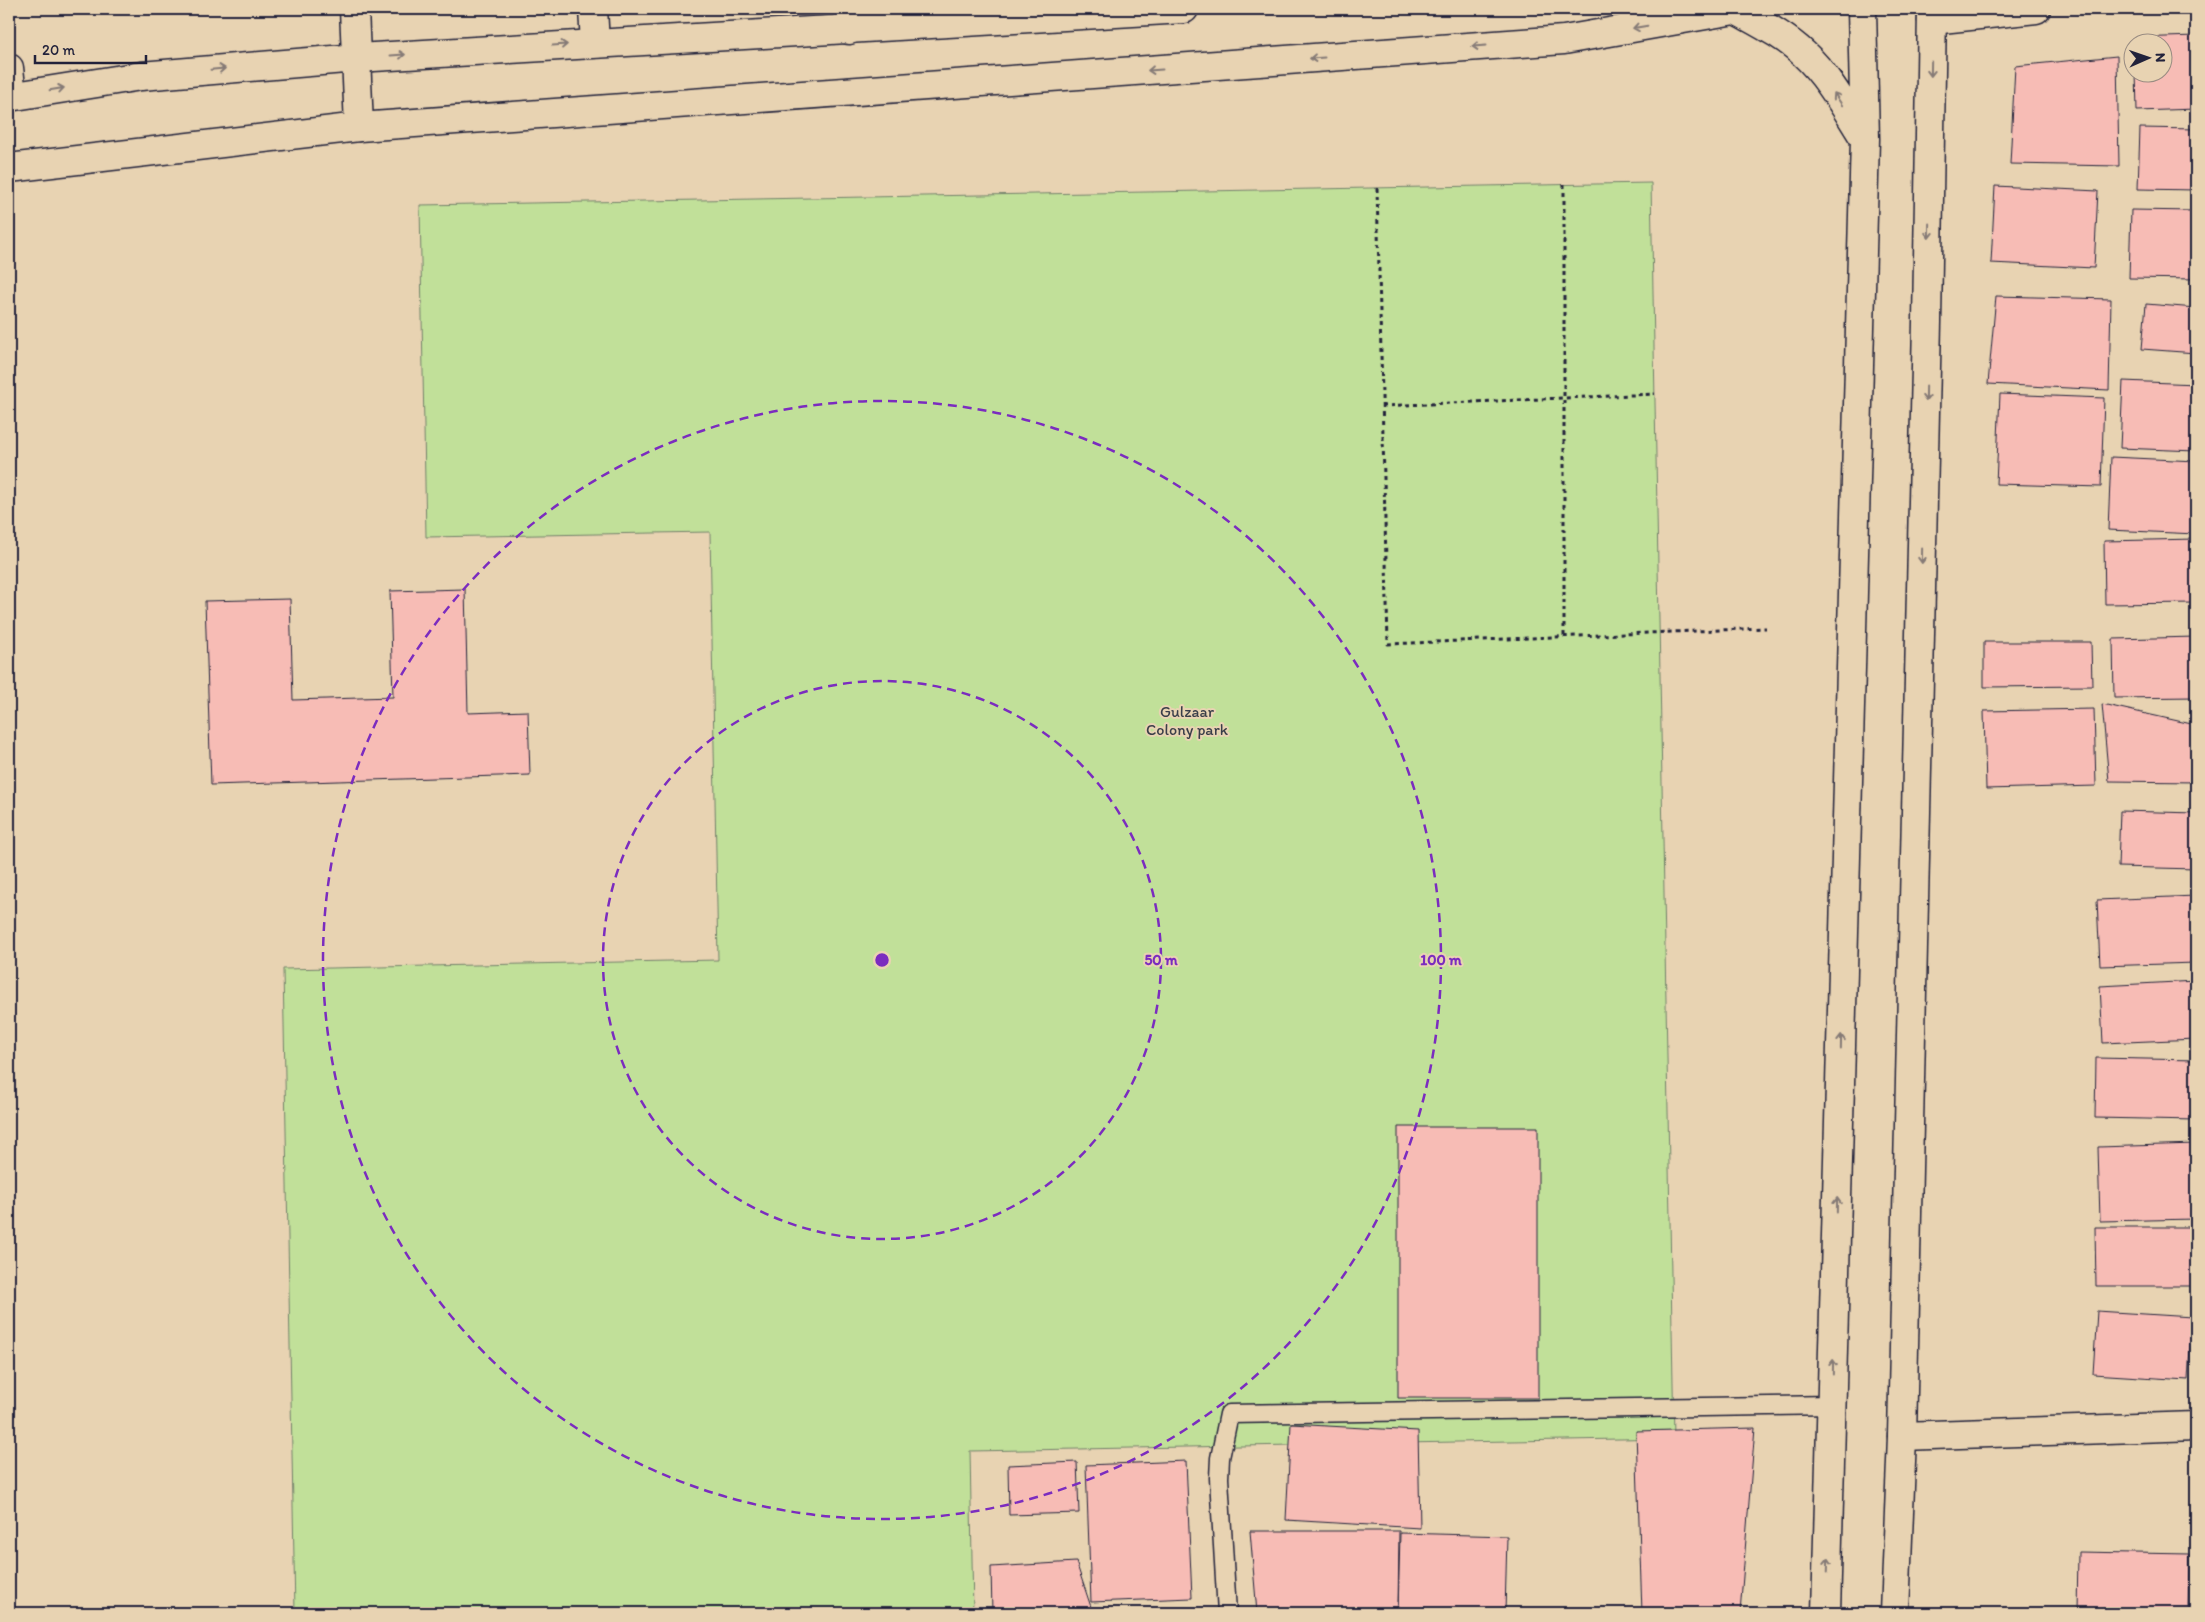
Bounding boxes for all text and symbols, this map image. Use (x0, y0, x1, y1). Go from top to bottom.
one-way arrow (1633, 22, 1649, 32)
scale bar (35, 32, 146, 64)
north arrow (2122, 32, 2172, 82)
text: 20 m (42, 41, 76, 59)
one-way arrow (551, 41, 567, 50)
one-way arrow (1472, 42, 1488, 51)
one-way arrow (389, 51, 405, 60)
text: N (2152, 53, 2169, 63)
one-way arrow (1310, 54, 1326, 63)
one-way arrow (1927, 60, 1936, 76)
one-way arrow (210, 65, 226, 74)
one-way arrow (1147, 65, 1163, 75)
one-way arrow (49, 84, 65, 94)
one-way arrow (1833, 92, 1843, 106)
one-way arrow (1924, 222, 1934, 239)
one-way arrow (1921, 385, 1930, 401)
one-way arrow (1917, 548, 1927, 564)
park label: Gulzaar Colony park (1146, 702, 1229, 739)
centre of rings (873, 951, 891, 969)
text: 50 m (1144, 951, 1178, 969)
text: 100 m (1420, 951, 1462, 969)
one-way arrow (1837, 1034, 1846, 1050)
one-way arrow (1832, 1197, 1842, 1213)
one-way arrow (1828, 1359, 1838, 1376)
one-way arrow (1823, 1557, 1832, 1573)

